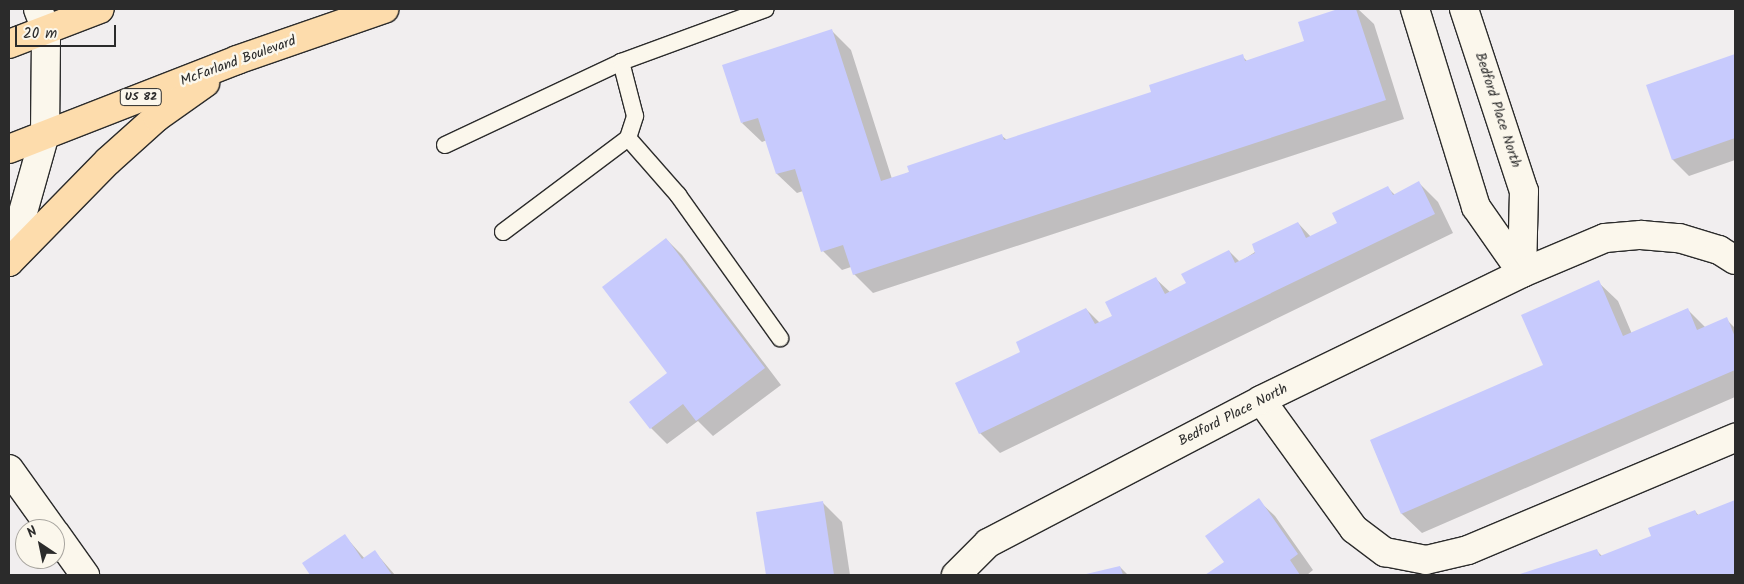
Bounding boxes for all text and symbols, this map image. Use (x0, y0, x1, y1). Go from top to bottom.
scale bar (18, 15, 119, 47)
text: 20 m (23, 22, 57, 46)
street label: McFarland Boulevard (178, 32, 298, 90)
street label: Bedford Place North (1471, 50, 1525, 170)
road number: US 82 (120, 88, 162, 106)
street label: Bedford Place North (1176, 380, 1290, 450)
north arrow (15, 519, 65, 569)
text: N (22, 521, 42, 544)

